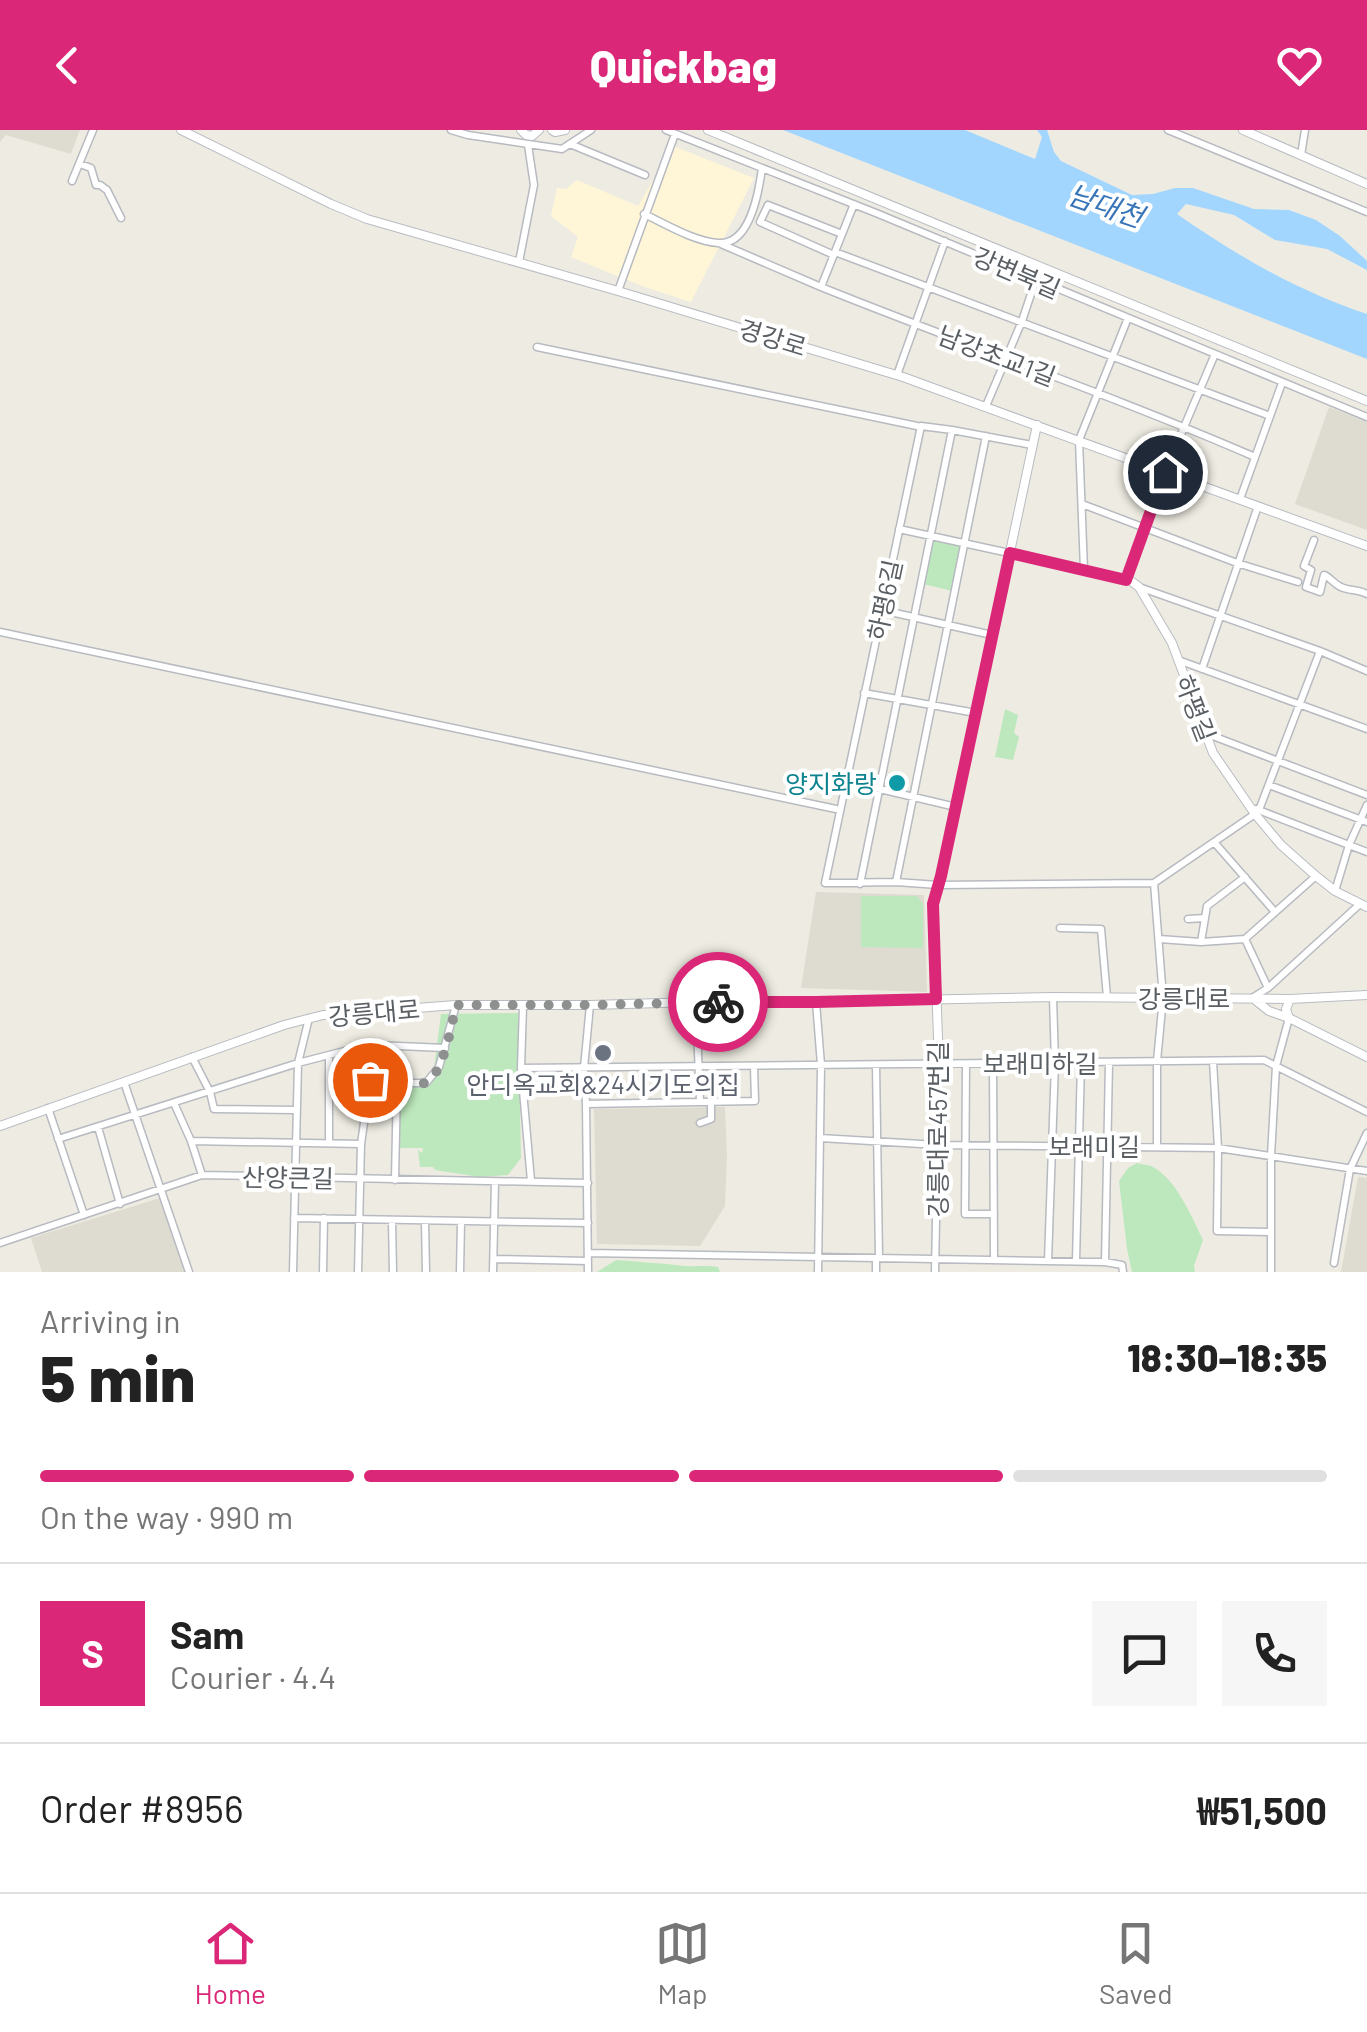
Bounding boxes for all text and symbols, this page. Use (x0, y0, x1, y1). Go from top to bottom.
icon: back (40, 38, 95, 93)
text: Quickbag (590, 38, 777, 92)
icon: heart (1272, 38, 1327, 93)
water label: 남대천 (1064, 176, 1151, 235)
street label: 강변북길 (969, 240, 1065, 304)
street label: 경강로 (736, 313, 810, 361)
street label: 남강초교1길 (934, 319, 1060, 391)
pin (1123, 430, 1208, 515)
icon: home (1138, 445, 1193, 500)
street label: 하평6길 (861, 557, 907, 643)
street label: 하평길 (1170, 670, 1222, 746)
place label: 양지화랑 (785, 768, 877, 798)
marker: 양지화랑 (886, 772, 908, 794)
courier (668, 952, 768, 1052)
icon: bike (691, 975, 746, 1030)
street label: 강릉대로 (1138, 983, 1230, 1013)
street label: 강릉대로 (327, 993, 421, 1031)
pin (328, 1038, 413, 1123)
street label: 강릉대로457번길 (922, 1041, 952, 1217)
marker: 안디옥교회&24시기도의집 (592, 1042, 614, 1064)
street label: 보래미하길 (982, 1048, 1098, 1078)
icon: bag (343, 1053, 398, 1108)
place label: 안디옥교회&24시기도의집 (466, 1069, 740, 1099)
street label: 보래미길 (1048, 1131, 1140, 1161)
street label: 산양큰길 (242, 1161, 334, 1193)
text: Arriving in (40, 1301, 180, 1339)
text: 18:30–18:35 (1127, 1334, 1327, 1380)
text: 5 min (40, 1337, 195, 1415)
text: On the way · 990 m (40, 1497, 293, 1535)
button: chat (1092, 1601, 1197, 1706)
button: phone (1222, 1601, 1327, 1706)
text: Sam (170, 1611, 244, 1657)
text: S (81, 1630, 104, 1676)
text: Courier · 4.4 (170, 1657, 336, 1695)
text: Order #8956 (40, 1785, 243, 1831)
text: ₩51,500 (1197, 1787, 1327, 1833)
tab: Home (195, 1916, 266, 2010)
tab: Map (655, 1916, 710, 2010)
tab: Saved (1099, 1916, 1172, 2010)

